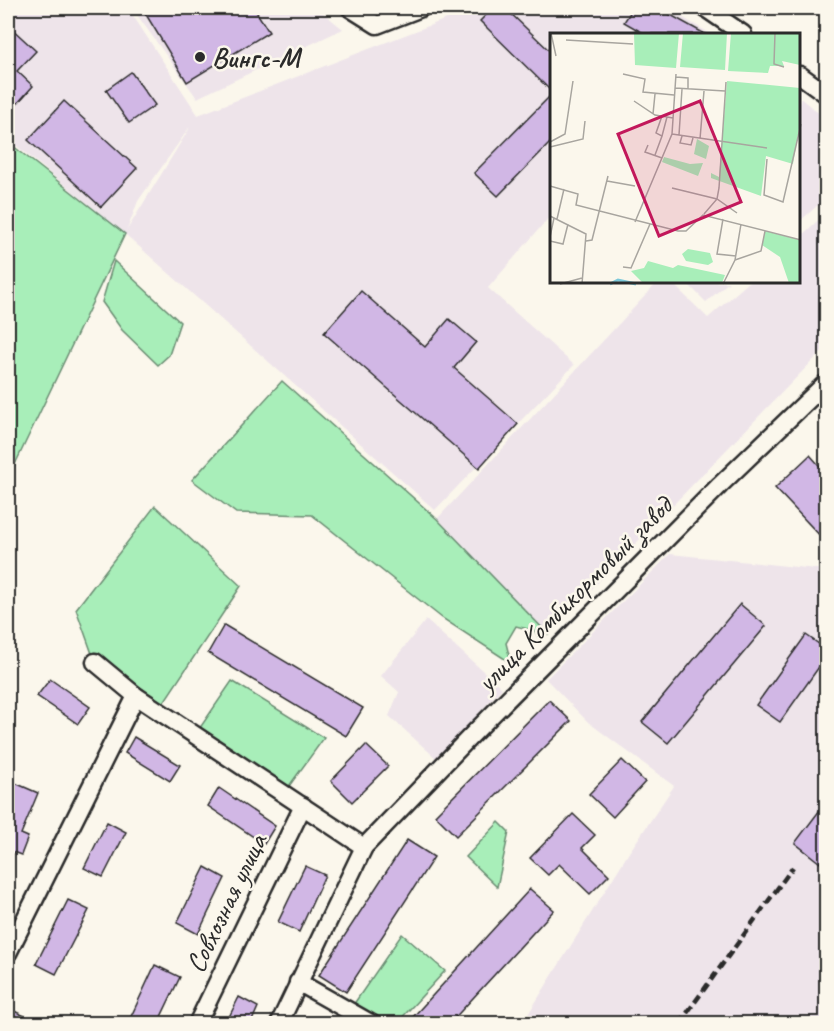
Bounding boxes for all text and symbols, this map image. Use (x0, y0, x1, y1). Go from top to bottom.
inset map (550, 33, 801, 284)
place label: Вингс-М (212, 40, 303, 75)
marker: Вингс-М (193, 50, 207, 64)
street label: улица Комбикормовый завод (468, 487, 682, 701)
street label: Совхозная улица (177, 826, 275, 978)

